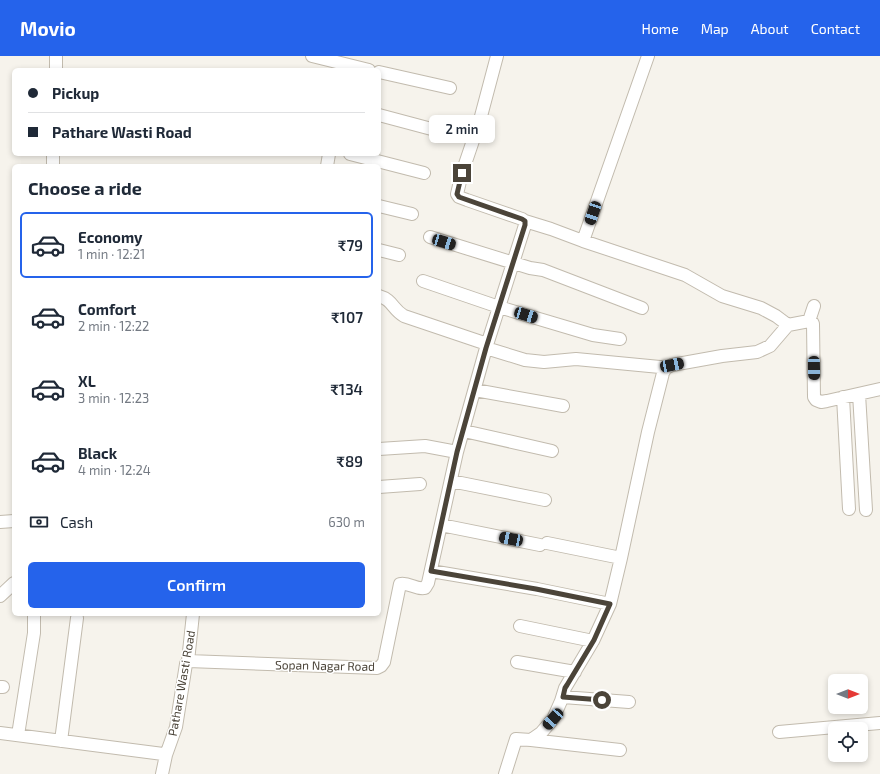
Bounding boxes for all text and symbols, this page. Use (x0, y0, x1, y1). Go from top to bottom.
text: Movio (20, 17, 76, 40)
text: Home (642, 20, 679, 37)
text: Map (701, 20, 729, 37)
text: About (751, 20, 789, 37)
text: Contact (811, 20, 860, 37)
text: Pickup (52, 84, 99, 102)
callout: 2 min (429, 115, 495, 143)
text: 2 min (446, 121, 478, 137)
text: Pathare Wasti Road (52, 123, 192, 141)
route end (453, 164, 471, 182)
text: Choose a ride (28, 177, 142, 199)
car (583, 200, 603, 226)
icon: car (30, 227, 66, 263)
text: Economy (78, 228, 143, 246)
car (431, 233, 457, 251)
text: ₹79 (338, 236, 363, 254)
text: 1 min · 12:21 (78, 246, 145, 262)
icon: car (30, 299, 66, 335)
text: Comfort (78, 300, 136, 318)
car (513, 306, 539, 324)
text: ₹107 (331, 308, 363, 326)
text: 2 min · 12:22 (78, 318, 149, 334)
car (808, 356, 820, 380)
car (659, 357, 685, 373)
icon: car (30, 371, 66, 407)
text: XL (78, 372, 96, 390)
text: ₹134 (330, 380, 363, 398)
text: 3 min · 12:23 (78, 390, 149, 406)
icon: car (30, 443, 66, 479)
text: Black (78, 444, 117, 462)
text: ₹89 (336, 452, 363, 470)
text: 4 min · 12:24 (78, 462, 151, 478)
icon: cash (28, 511, 50, 533)
text: Cash (60, 513, 93, 531)
text: 630 m (328, 514, 365, 530)
car (498, 531, 524, 547)
button: Confirm (28, 562, 365, 608)
street label: Pathare Wasti Road (165, 629, 197, 737)
street label: Sopan Nagar Road (275, 657, 375, 673)
north arrow (828, 674, 868, 714)
map controls (828, 674, 868, 762)
route start (593, 691, 611, 709)
car (541, 706, 565, 732)
button: locate (828, 722, 868, 762)

